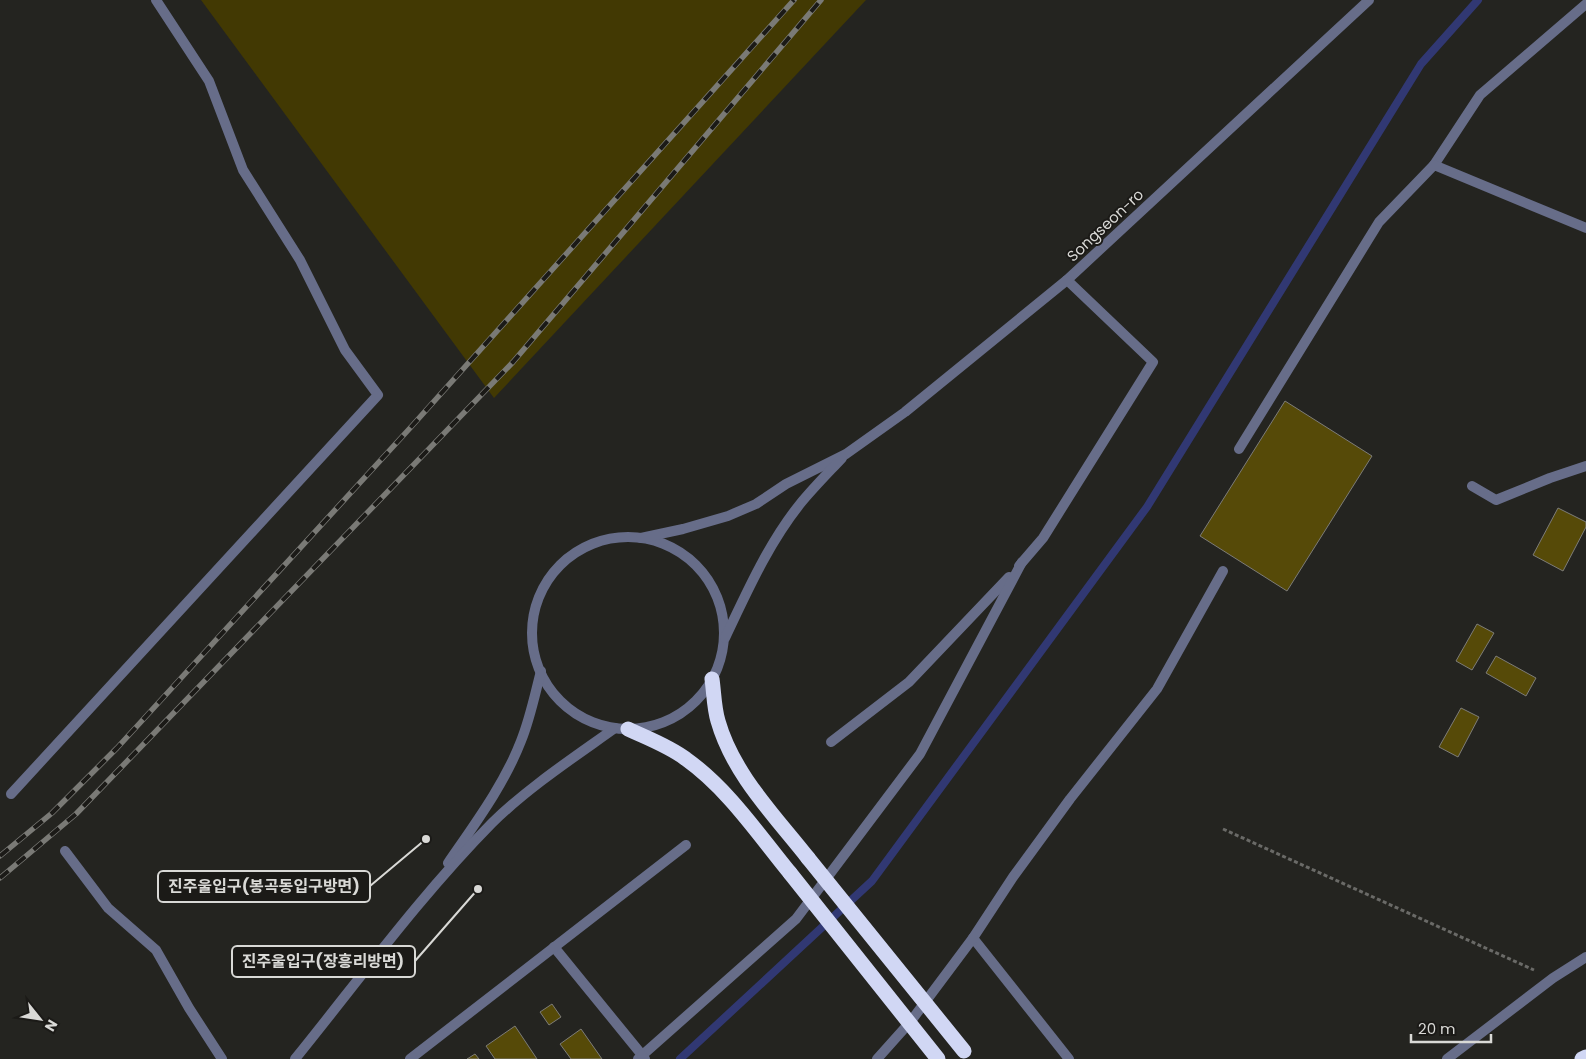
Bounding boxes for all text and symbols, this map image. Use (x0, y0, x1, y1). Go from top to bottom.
street label: Songseon-ro (1062, 184, 1148, 266)
callout: 진주울입구(봉곡동입구방면) (158, 871, 370, 902)
text: 진주울입구(봉곡동입구방면) (168, 875, 360, 898)
callout: 진주울입구(장흥리방면) (232, 946, 415, 977)
text: 진주울입구(장흥리방면) (242, 950, 404, 973)
north arrow (15, 994, 65, 1044)
scale bar (1411, 1012, 1491, 1044)
text: N (40, 1016, 63, 1035)
text: 20 m (1418, 1018, 1456, 1039)

